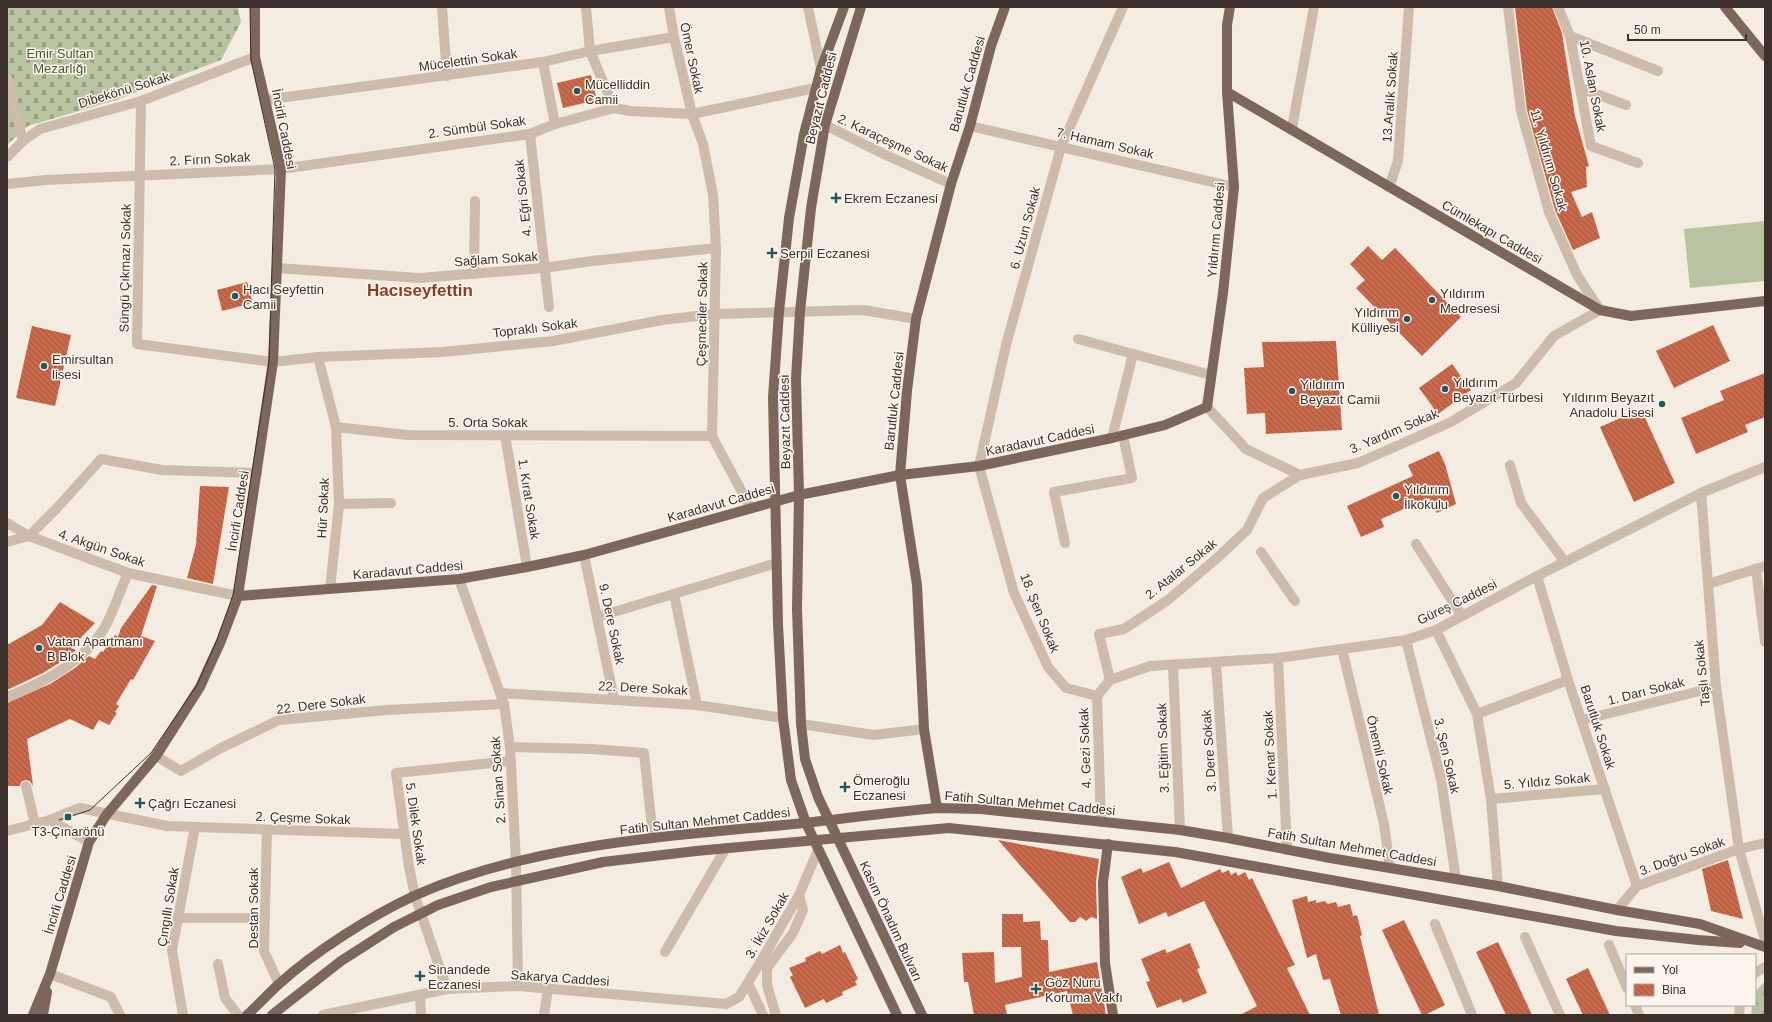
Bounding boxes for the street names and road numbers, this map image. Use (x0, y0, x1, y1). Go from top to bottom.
street label: Ömer Sokak (677, 21, 707, 95)
street label: Barutluk Caddesi (946, 34, 988, 134)
street label: 10. Aslan Sokak (1577, 39, 1609, 134)
street label: Mücelettin Sokak (418, 46, 519, 74)
street label: Beyazıt Caddesi (802, 50, 840, 146)
street label: 13.Aralık Sokak (1379, 51, 1401, 143)
street label: Dibekönü Sokak (77, 69, 172, 111)
street label: İncirli Caddesi (269, 87, 299, 171)
street label: 11. Yıldırım Sokak (1527, 107, 1571, 213)
street label: 2. Karaçeşme Sokak (835, 111, 951, 175)
street label: 2. Sümbül Sokak (427, 113, 527, 141)
street label: 7. Hamam Sokak (1055, 124, 1156, 162)
street label: 2. Fırın Sokak (169, 149, 251, 169)
street label: 4. Eğri Sokak (511, 158, 535, 237)
street label: Yıldırım Caddesi (1204, 181, 1228, 279)
street label: 6. Uzun Sokak (1007, 185, 1043, 271)
street label: Cümlekapı Caddesi (1439, 197, 1545, 267)
street label: Süngü Çıkmazı Sokak (116, 203, 134, 332)
street label: Sağlam Sokak (454, 249, 539, 269)
street label: Çeşmeciler Sokak (694, 261, 710, 367)
street label: Topraklı Sokak (492, 315, 579, 341)
street label: Barutluk Caddesi (881, 351, 907, 451)
street label: Beyazıt Caddesi (777, 374, 793, 469)
street label: 3. Yardım Sokak (1347, 405, 1441, 456)
street label: 5. Orta Sokak (448, 415, 528, 430)
street label: Karadavut Caddesi (984, 421, 1096, 459)
street label: 1. Kırat Sokak (515, 458, 543, 541)
street label: İncirli Caddesi (224, 469, 252, 552)
street label: Hür Sokak (314, 477, 332, 539)
street label: Karadavut Caddesi (666, 481, 776, 525)
street label: 4. Akgün Sokak (57, 526, 148, 570)
street label: 2. Atalar Sokak (1142, 535, 1220, 602)
street label: Karadavut Caddesi (352, 558, 464, 582)
street label: 18. Şen Sokak (1017, 571, 1063, 655)
street label: Güreş Caddesi (1415, 576, 1499, 628)
street label: 9. Dere Sokak (596, 582, 628, 666)
street label: Taşlı Sokak (1691, 639, 1713, 707)
street label: 1. Darı Sokak (1606, 674, 1687, 708)
street label: 22. Dere Sokak (598, 678, 689, 698)
street label: Barutluk Sokak (1577, 683, 1619, 771)
street label: 22. Dere Sokak (276, 691, 367, 717)
street label: 3. Eğitim Sokak (1154, 702, 1172, 793)
street label: 4. Gezi Sokak (1076, 707, 1094, 789)
street label: 3. Dere Sokak (1199, 709, 1219, 793)
street label: 1. Kenar Sokak (1260, 710, 1280, 800)
street label: Önemli Sokak (1364, 714, 1397, 797)
street label: 3. Şen Sokak (1431, 717, 1463, 796)
street label: 2. Sinan Sokak (487, 735, 509, 824)
street label: 5. Yıldız Sokak (1503, 770, 1591, 792)
street label: 5. Dilek Sokak (403, 782, 429, 867)
street label: Fatih Sultan Mehmet Caddesi (944, 788, 1116, 818)
street label: Fatih Sultan Mehmet Caddesi (619, 805, 791, 837)
street label: 2. Çeşme Sokak (255, 809, 351, 827)
street label: Fatih Sultan Mehmet Caddesi (1266, 825, 1438, 869)
street label: 3. Doğru Sokak (1637, 833, 1727, 878)
street label: İncirli Caddesi (41, 854, 79, 936)
street label: Kasım Önadım Bulvarı (857, 859, 925, 983)
street label: Çıngıllı Sokak (154, 866, 182, 948)
street label: Destan Sokak (246, 867, 261, 948)
street label: 3. İkiz Sokak (742, 889, 792, 961)
street label: Sakarya Caddesi (510, 967, 610, 989)

